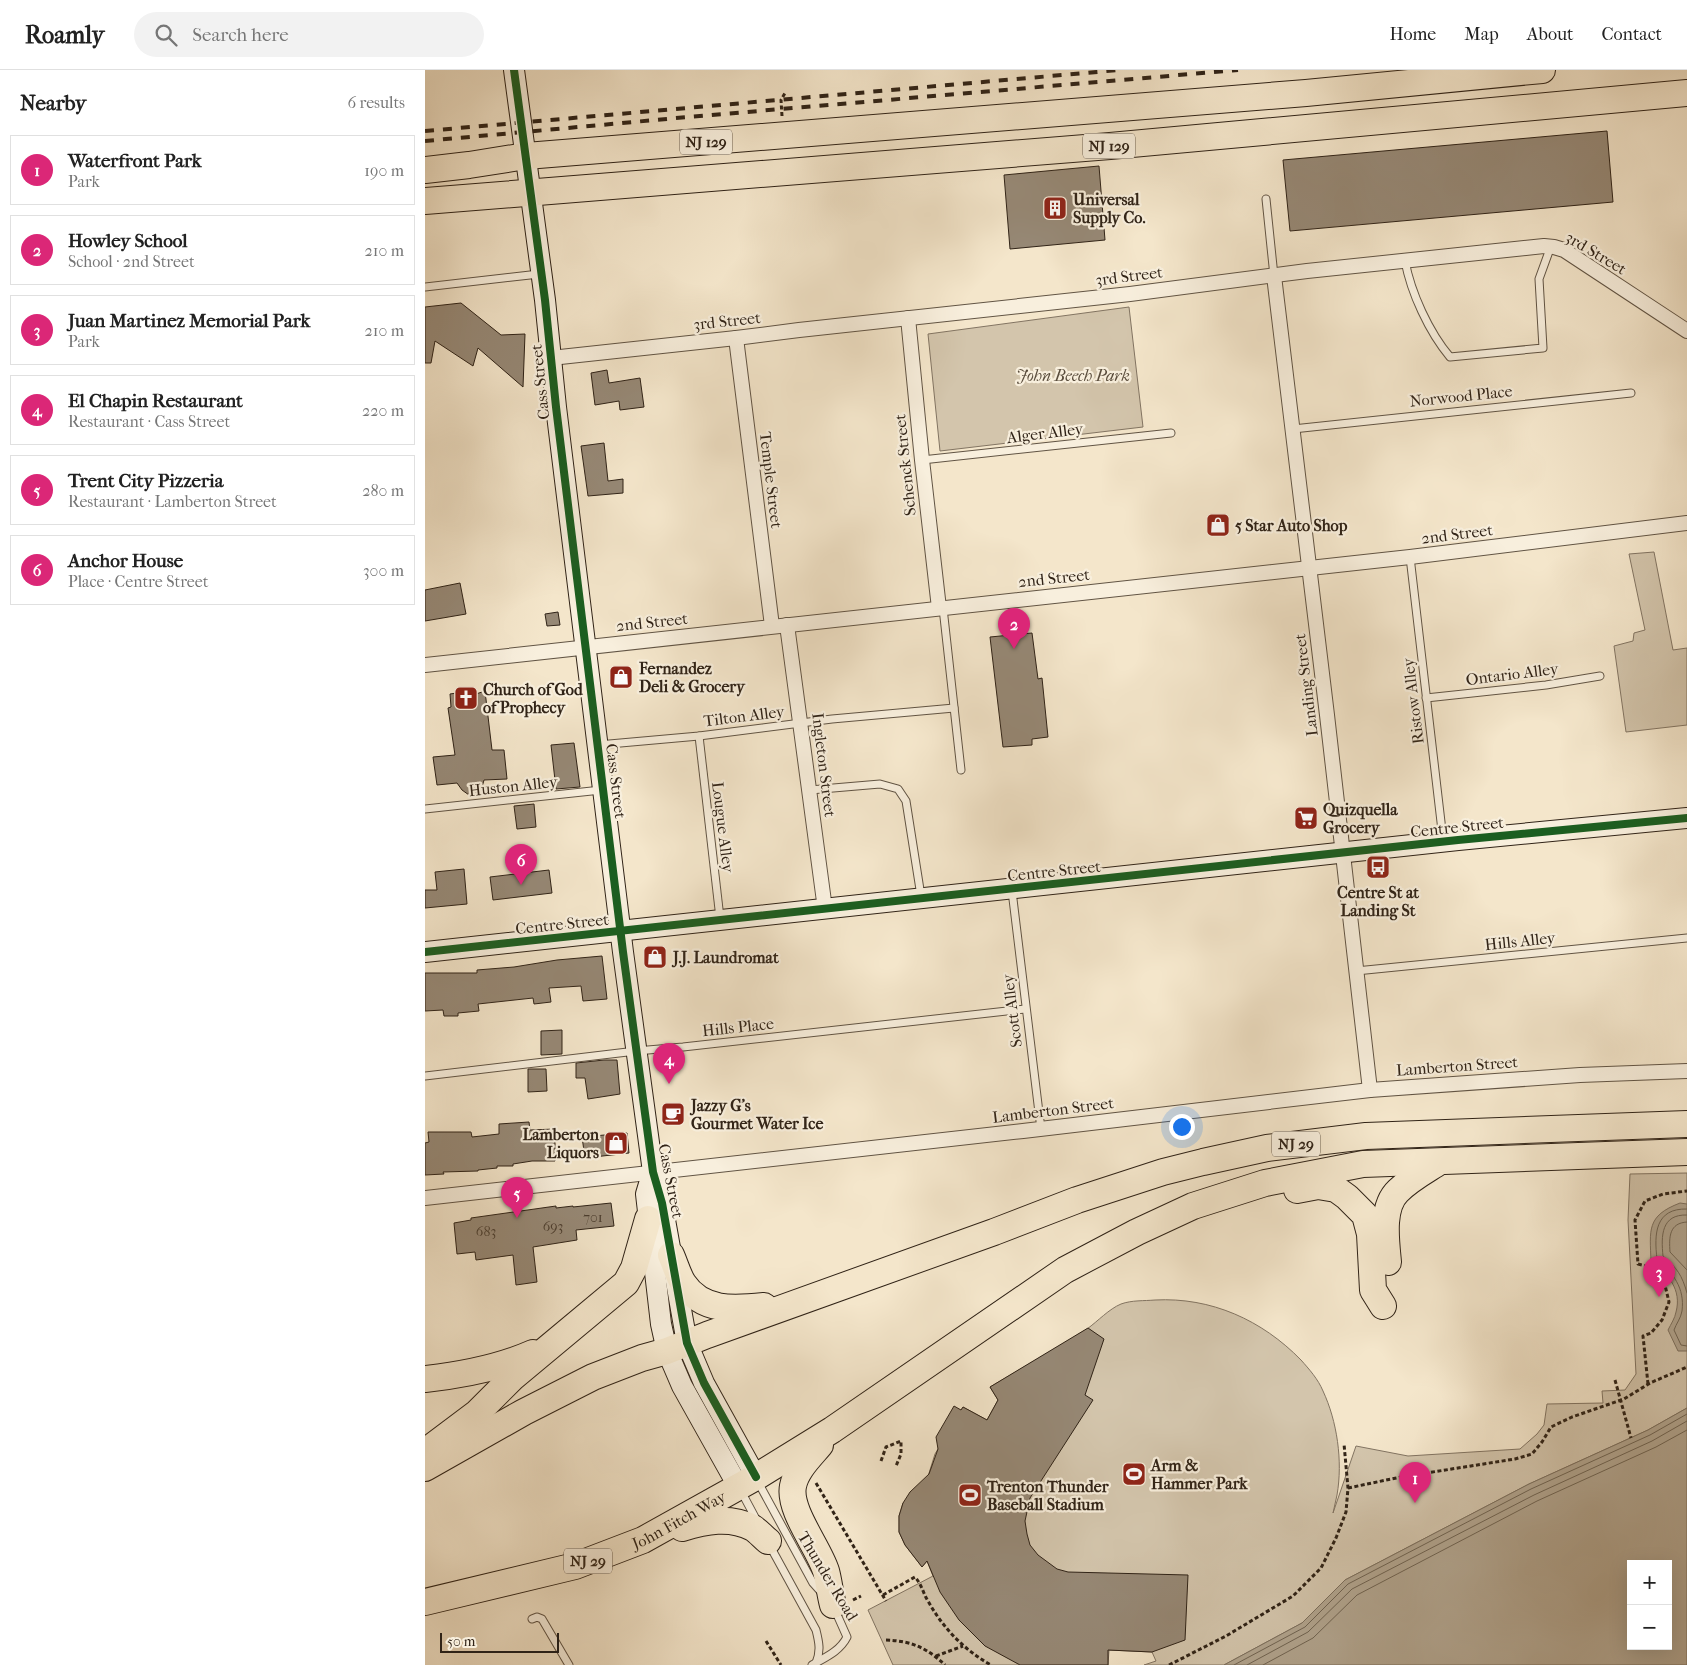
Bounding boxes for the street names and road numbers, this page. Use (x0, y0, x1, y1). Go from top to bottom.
road number: NJ 129 (680, 130, 732, 154)
road number: NJ 129 (1083, 134, 1135, 158)
street label: 3rd Street (1562, 227, 1630, 279)
street label: 3rd Street (1094, 262, 1164, 290)
street label: 3rd Street (692, 308, 762, 334)
street label: Cass Street (527, 343, 553, 421)
street label: Norwood Place (1409, 381, 1513, 411)
street label: Schenck Street (890, 413, 920, 517)
street label: Alger Alley (1005, 419, 1085, 447)
street label: Temple Street (756, 431, 786, 530)
street label: 2nd Street (1420, 520, 1494, 548)
street label: 2nd Street (1017, 565, 1091, 591)
street label: 2nd Street (615, 609, 689, 635)
street label: Landing Street (1290, 632, 1322, 737)
street label: Ristow Alley (1398, 656, 1428, 745)
street label: Ontario Alley (1465, 659, 1560, 689)
street label: Tilton Alley (703, 702, 786, 730)
street label: Ingleton Street (808, 712, 840, 819)
street label: Cass Street (602, 742, 630, 820)
street label: Huston Alley (468, 772, 559, 800)
street label: Lougue Alley (708, 781, 738, 874)
street label: Centre Street (1409, 813, 1505, 841)
street label: Centre Street (1006, 857, 1102, 885)
street label: Centre Street (514, 910, 610, 938)
street label: Hills Alley (1484, 928, 1557, 954)
street label: Scott Alley (998, 973, 1026, 1049)
street label: Hills Place (701, 1014, 775, 1040)
street label: Lamberton Street (1395, 1052, 1519, 1080)
street label: Lamberton Street (991, 1093, 1115, 1127)
road number: NJ 29 (1272, 1132, 1320, 1156)
street label: Cass Street (654, 1142, 688, 1220)
street label: John Fitch Way (627, 1486, 729, 1554)
street label: Thunder Road (794, 1528, 862, 1624)
road number: NJ 29 (564, 1548, 612, 1574)

